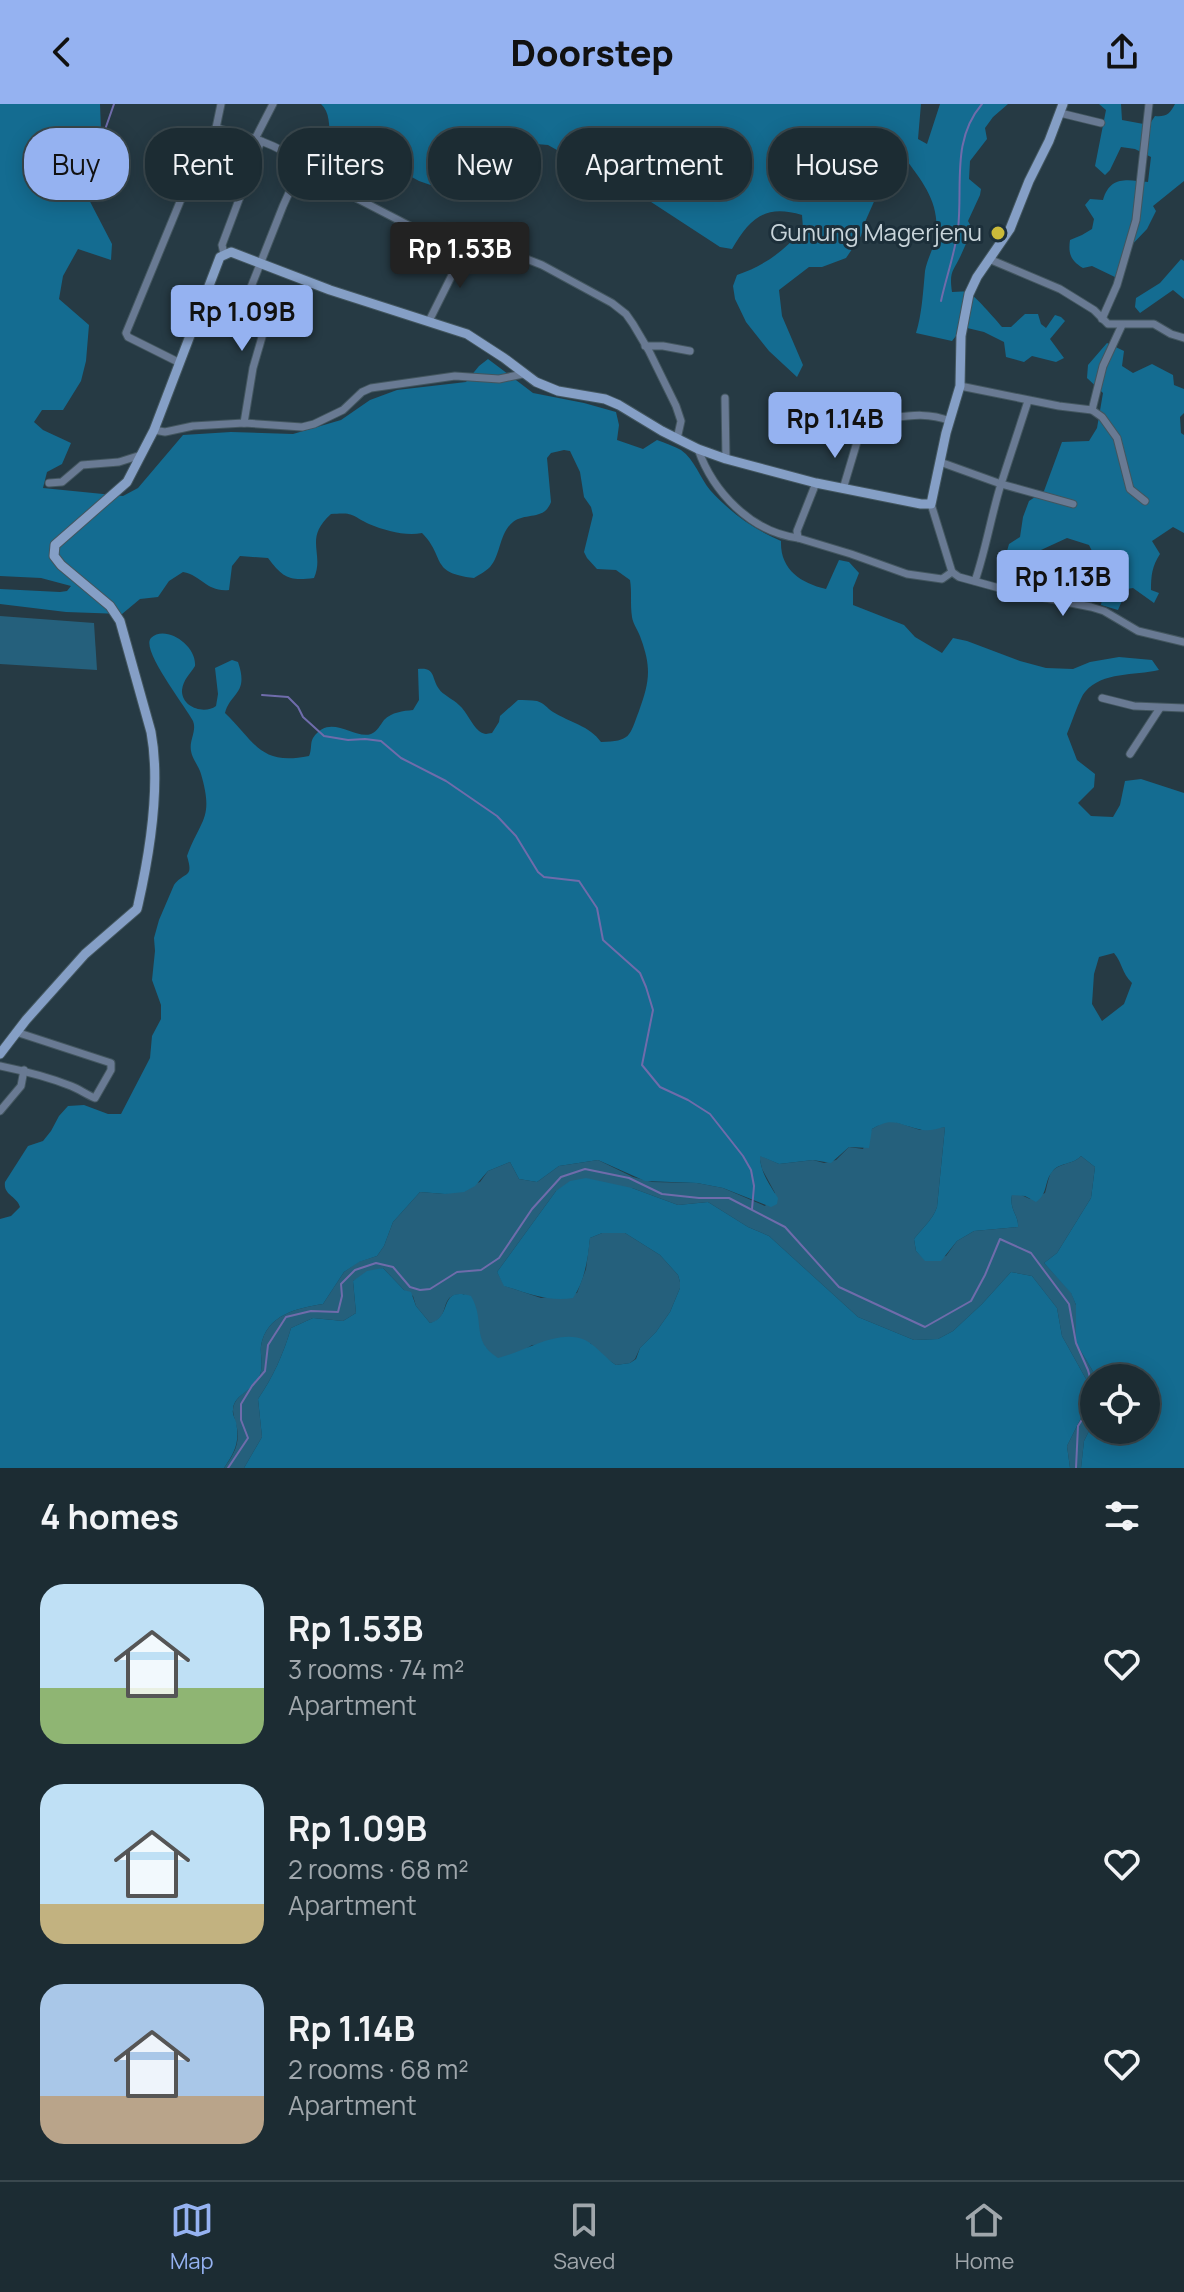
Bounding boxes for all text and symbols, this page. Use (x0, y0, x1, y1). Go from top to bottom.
text: Doorstep (510, 28, 674, 77)
icon: back (40, 30, 84, 74)
icon: share (1100, 30, 1144, 74)
chip: Buy (24, 128, 129, 200)
chip: Rent (145, 128, 262, 200)
chip: Filters (278, 128, 412, 200)
chip: New (428, 128, 541, 200)
chip: Apartment (557, 128, 752, 200)
chip: House (768, 128, 907, 200)
place label: Gunung Magerjenu (770, 215, 982, 248)
pin: Rp 1.53B (377, 222, 543, 290)
marker: Gunung Magerjenu (989, 224, 1007, 242)
text: Rp 1.53B (408, 230, 512, 266)
pin: Rp 1.09B (159, 285, 325, 353)
text: Rp 1.09B (189, 293, 295, 329)
pin: Rp 1.14B (752, 392, 918, 460)
text: Rp 1.14B (786, 400, 884, 436)
pin: Rp 1.13B (980, 550, 1146, 618)
text: Rp 1.13B (1015, 558, 1111, 594)
map controls (1080, 1364, 1160, 1444)
button: locate (1080, 1364, 1160, 1444)
text: 4 homes (40, 1493, 179, 1539)
icon: filters (1100, 1494, 1144, 1538)
text: Rp 1.53B (288, 1605, 423, 1651)
icon: home (104, 1616, 200, 1712)
icon: heart (1100, 1642, 1144, 1686)
text: 3 rooms · 74 m² (288, 1651, 464, 1687)
text: Apartment (288, 1687, 417, 1723)
text: Rp 1.09B (288, 1805, 427, 1851)
icon: home (104, 1816, 200, 1912)
icon: heart (1100, 1842, 1144, 1886)
text: 2 rooms · 68 m² (288, 1851, 469, 1887)
text: Apartment (288, 1887, 417, 1923)
text: Rp 1.14B (288, 2005, 415, 2051)
icon: home (104, 2016, 200, 2112)
icon: heart (1100, 2042, 1144, 2086)
text: 2 rooms · 68 m² (288, 2051, 469, 2087)
text: Apartment (288, 2087, 417, 2123)
tab: Map (170, 2198, 214, 2276)
tab: Saved (553, 2198, 615, 2276)
tab: Home (955, 2198, 1014, 2276)

